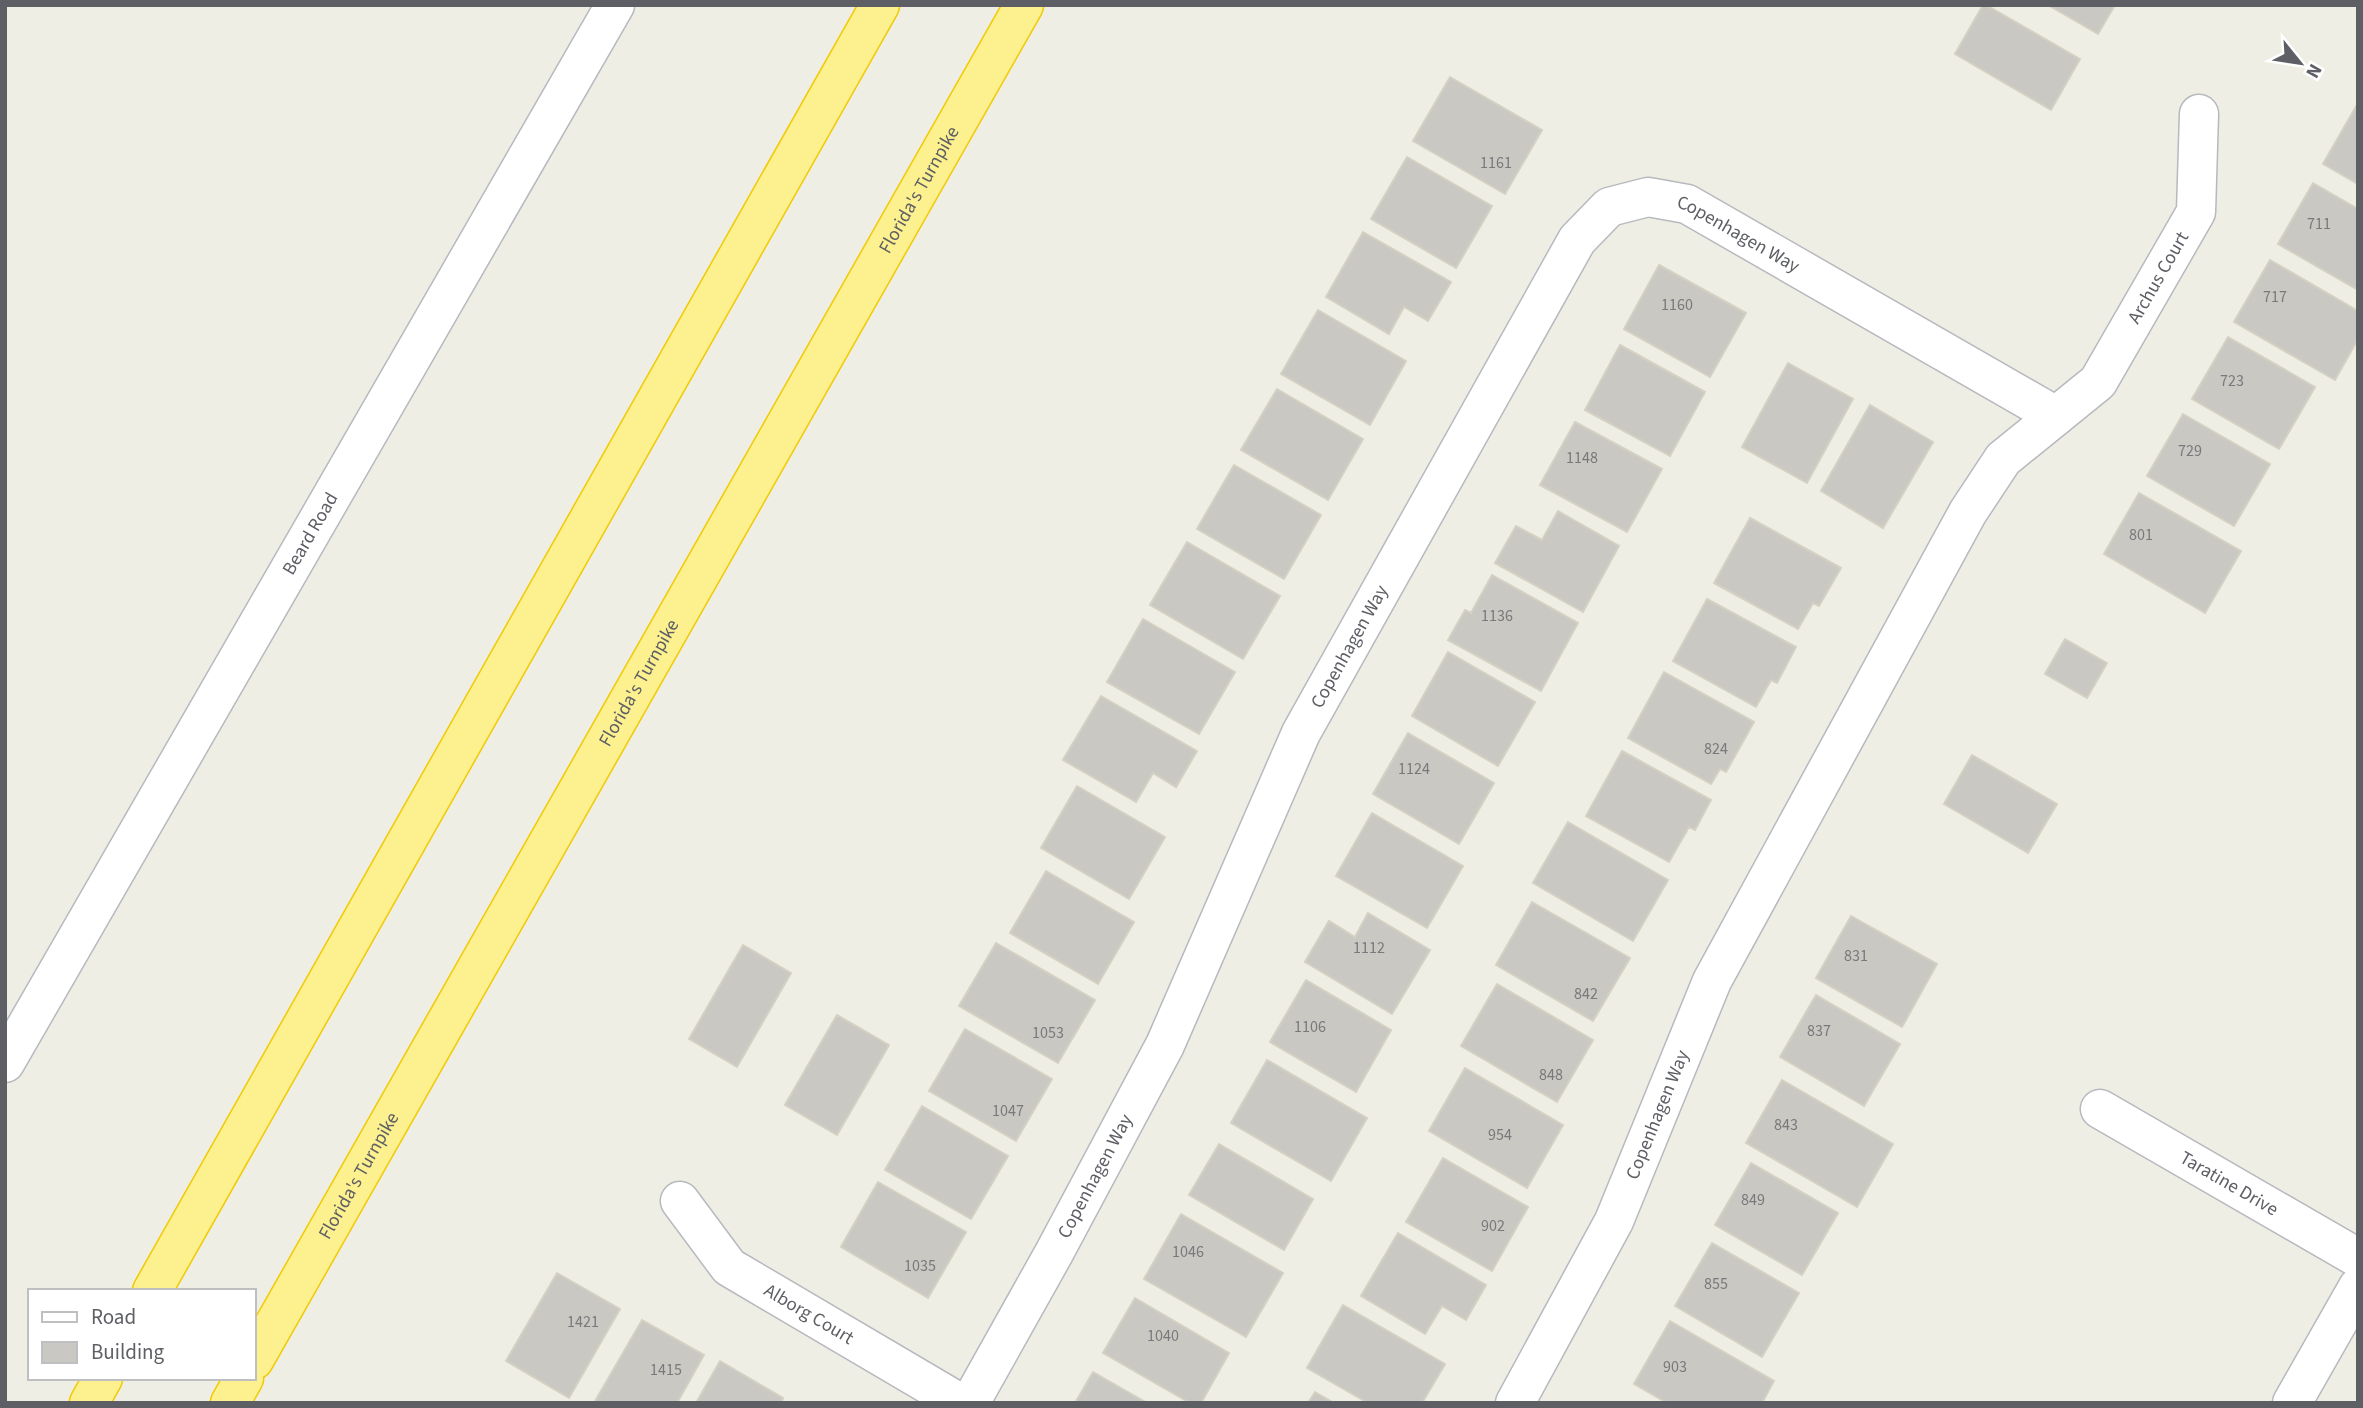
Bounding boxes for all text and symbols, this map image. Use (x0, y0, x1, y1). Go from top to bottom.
north arrow (2265, 28, 2335, 98)
text: N (2299, 59, 2328, 83)
street label: Florida's Turnpike (872, 121, 966, 258)
house number: 1161 (1480, 152, 1512, 174)
street label: Copenhagen Way (1675, 189, 1805, 279)
house number: 711 (2307, 213, 2331, 235)
street label: Archus Court (2121, 226, 2196, 329)
house number: 717 (2263, 286, 2287, 308)
house number: 1160 (1661, 294, 1693, 316)
house number: 723 (2220, 370, 2244, 392)
house number: 729 (2178, 440, 2202, 462)
house number: 1148 (1566, 447, 1598, 469)
street label: Beard Road (276, 487, 345, 580)
house number: 801 (2129, 524, 2153, 546)
street label: Copenhagen Way (1304, 580, 1395, 713)
house number: 1136 (1481, 605, 1513, 627)
street label: Florida's Turnpike (592, 614, 686, 751)
house number: 824 (1704, 738, 1728, 760)
house number: 1124 (1398, 758, 1430, 780)
house number: 1112 (1353, 937, 1385, 959)
house number: 831 (1844, 945, 1868, 967)
house number: 842 (1574, 983, 1598, 1005)
house number: 1106 (1294, 1016, 1326, 1038)
house number: 837 (1807, 1020, 1831, 1042)
house number: 1053 (1032, 1022, 1064, 1044)
street label: Copenhagen Way (1619, 1046, 1696, 1183)
house number: 848 (1539, 1064, 1563, 1086)
house number: 1047 (992, 1100, 1024, 1122)
street label: Florida's Turnpike (312, 1107, 406, 1244)
street label: Copenhagen Way (1051, 1109, 1139, 1243)
house number: 843 (1774, 1114, 1798, 1136)
house number: 954 (1488, 1124, 1512, 1146)
street label: Taratine Drive (2175, 1144, 2283, 1223)
house number: 849 (1741, 1189, 1765, 1211)
house number: 902 (1481, 1215, 1505, 1237)
house number: 1046 (1172, 1241, 1204, 1263)
house number: 1035 (904, 1255, 936, 1277)
house number: 855 (1704, 1273, 1728, 1295)
street label: Alborg Court (759, 1277, 860, 1351)
legend (28, 1289, 256, 1380)
text: Road (91, 1302, 136, 1332)
house number: 1421 (567, 1311, 599, 1333)
house number: 1040 (1147, 1325, 1179, 1347)
text: Building (91, 1337, 165, 1367)
house number: 903 (1663, 1356, 1687, 1378)
house number: 1415 (650, 1359, 682, 1381)

